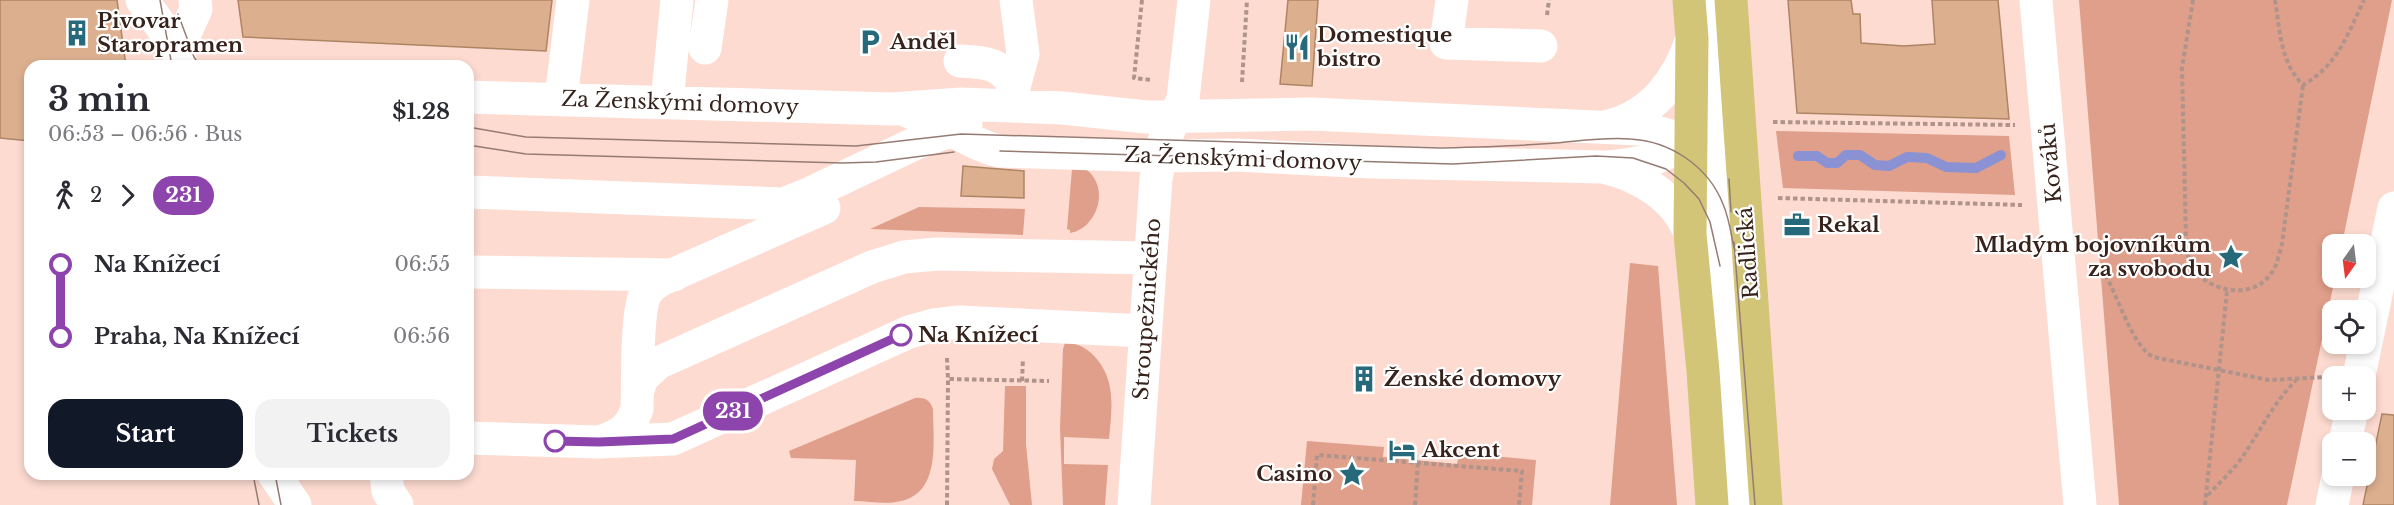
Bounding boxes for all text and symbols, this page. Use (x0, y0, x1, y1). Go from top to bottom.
place label: Pivovar Staropramen (97, 8, 243, 58)
building icon: Pivovar Staropramen (62, 18, 92, 48)
place label: Domestique bistro (1316, 22, 1452, 72)
parking icon: Anděl (855, 27, 885, 57)
place label: Anděl (889, 29, 957, 55)
restaurant icon: Domestique bistro (1282, 32, 1312, 62)
text: 3 min (48, 79, 150, 120)
street label: Za Ženskými domovy (561, 86, 800, 120)
text: $1.28 (392, 98, 450, 125)
text: 06:53 – 06:56 · Bus (48, 122, 242, 146)
street label: Kováků (2035, 122, 2067, 204)
street label: Za Ženskými domovy (1124, 142, 1363, 176)
icon: walk (48, 179, 81, 212)
icon: forward (111, 179, 144, 212)
text: 231 (165, 182, 202, 208)
text: 2 (90, 183, 102, 207)
street label: Radlická (1732, 206, 1764, 300)
office icon: Rekal (1782, 210, 1812, 240)
place label: Rekal (1817, 212, 1880, 238)
street label: Stroupežnického (1128, 217, 1166, 401)
place label: Mladým bojovníkům za svobodu (1974, 232, 2211, 282)
north arrow (2322, 234, 2376, 288)
map controls (2322, 234, 2376, 486)
place icon: Mladým bojovníkům za svobodu (2216, 242, 2246, 272)
text: Na Knížecí (94, 251, 220, 278)
text: 06:55 (394, 252, 450, 276)
button: locate (2322, 300, 2376, 354)
place label: Na Knížecí (918, 322, 1039, 348)
text: Praha, Na Knížecí (94, 323, 299, 350)
text: 06:56 (393, 324, 450, 348)
marker: Na Knížecí (890, 324, 912, 346)
building icon: Ženské domovy (1349, 364, 1379, 394)
place label: Ženské domovy (1384, 366, 1561, 392)
button: + (2322, 366, 2376, 420)
line badge: 231 (698, 392, 768, 430)
text: 231 (715, 398, 751, 424)
button: Start (48, 399, 243, 468)
button: Tickets (255, 399, 450, 468)
unlabelled marker (544, 430, 566, 452)
button: − (2322, 432, 2376, 486)
hotel icon: Akcent (1387, 435, 1417, 465)
place label: Akcent (1421, 437, 1500, 463)
place icon: Casino (1337, 459, 1367, 489)
place label: Casino (1256, 461, 1332, 487)

